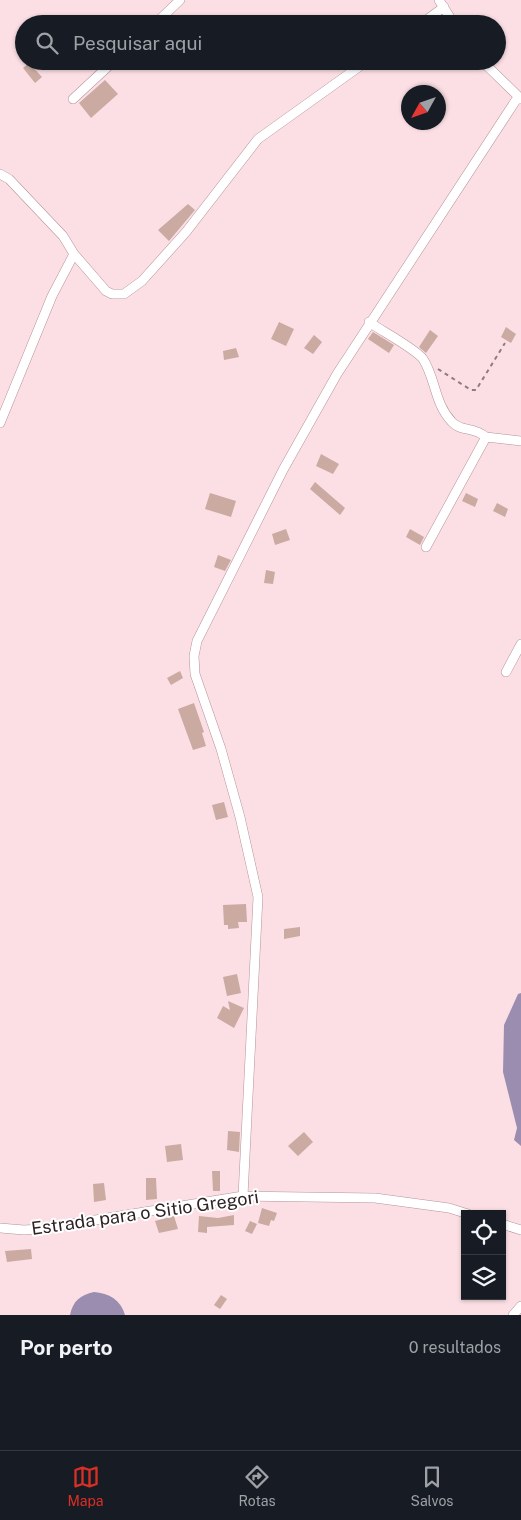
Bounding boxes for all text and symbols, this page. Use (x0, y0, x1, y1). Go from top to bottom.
search box (15, 15, 506, 70)
icon: search (33, 29, 61, 57)
text: Pesquisar aqui (73, 32, 202, 54)
north arrow (401, 85, 446, 130)
street label: Estrada para o Sitio Gregori (30, 1186, 260, 1239)
map controls (461, 1210, 506, 1300)
button: locate (461, 1210, 506, 1255)
button: layers (461, 1255, 506, 1300)
text: Por perto (20, 1335, 113, 1360)
text: 0 resultados (409, 1338, 501, 1357)
tab: Mapa (67, 1463, 104, 1509)
tab: Rotas (239, 1463, 276, 1509)
tab: Salvos (411, 1463, 453, 1509)

